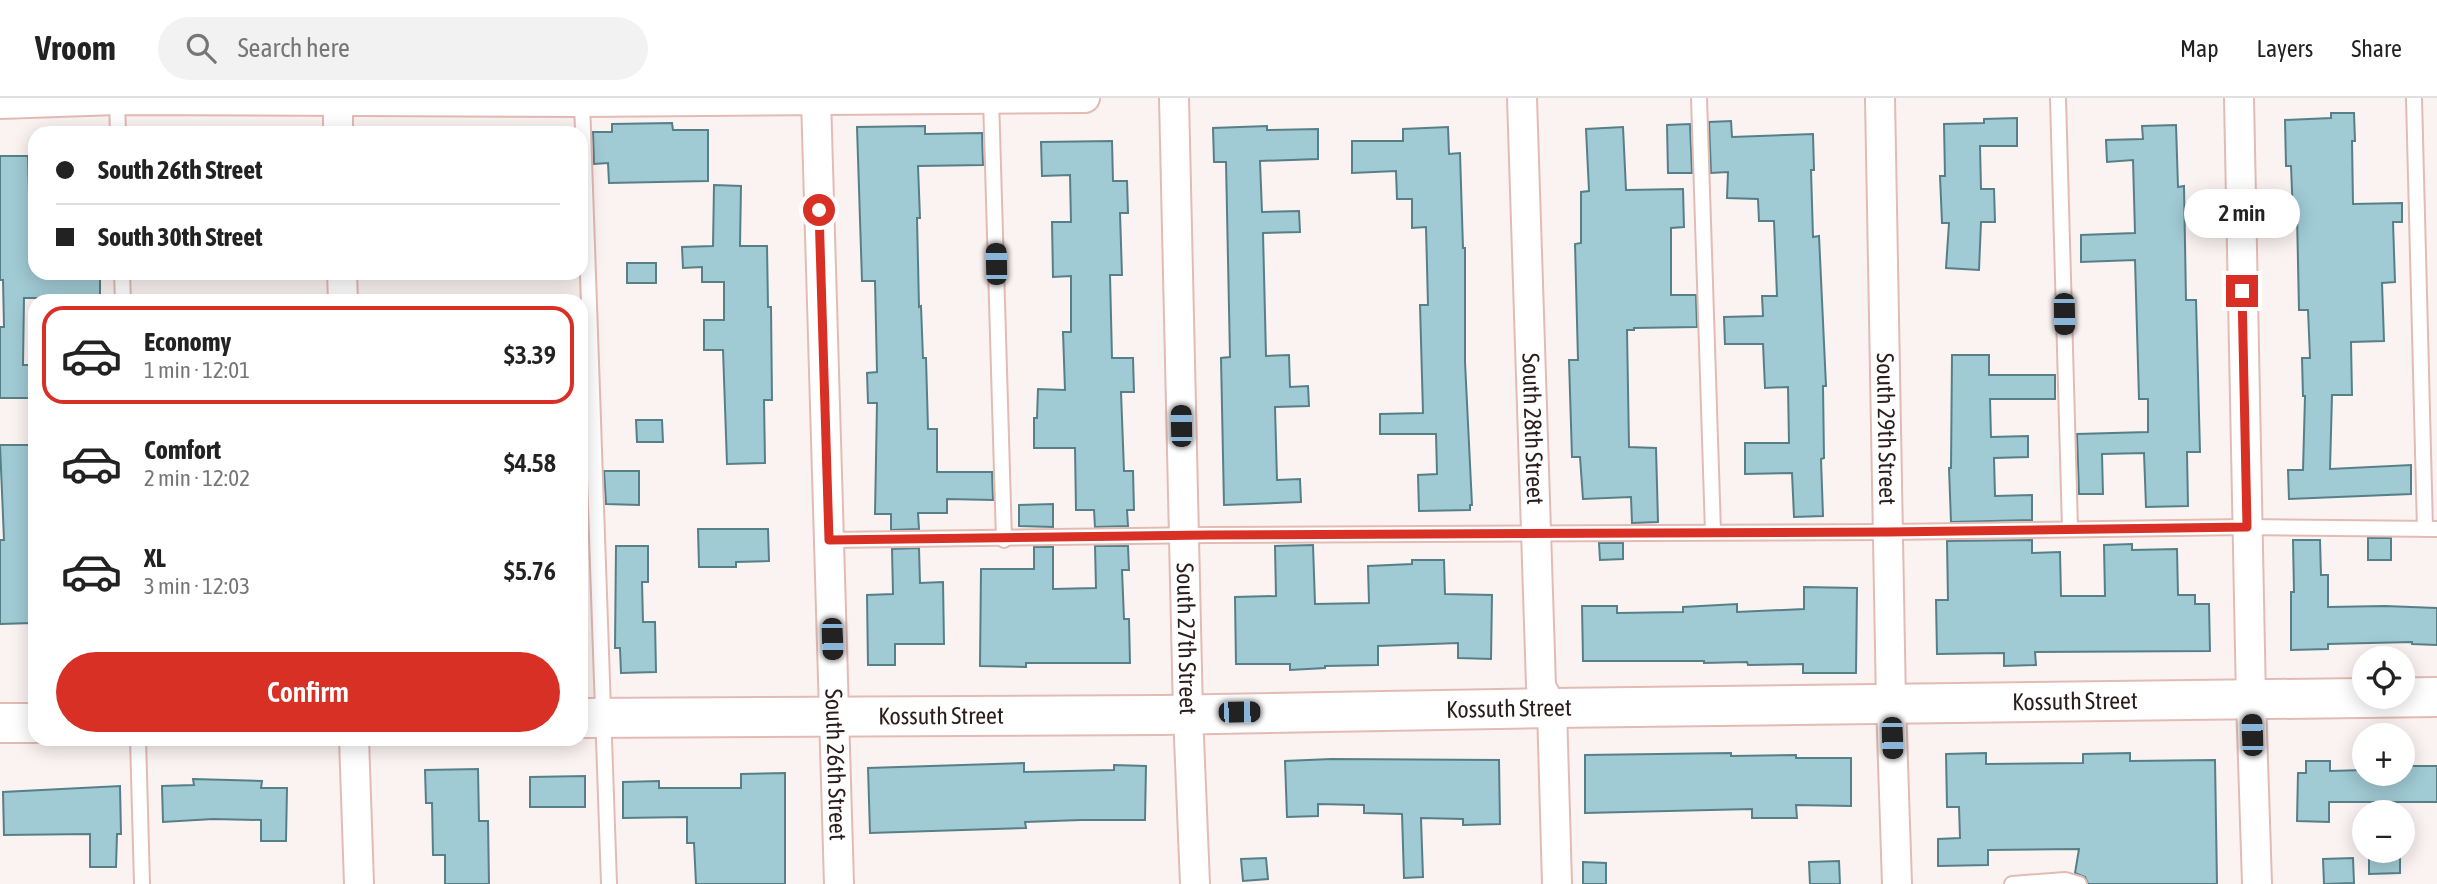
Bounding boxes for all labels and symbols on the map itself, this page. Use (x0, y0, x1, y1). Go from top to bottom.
callout: 2 min (2184, 190, 2300, 238)
route start (803, 194, 835, 226)
car (986, 243, 1007, 285)
route end (2226, 275, 2258, 307)
car (2054, 293, 2075, 335)
street label: South 28th Street (1517, 352, 1549, 505)
street label: South 29th Street (1872, 353, 1901, 505)
car (1171, 405, 1192, 447)
street label: South 27th Street (1172, 563, 1202, 715)
car (821, 618, 844, 660)
street label: Kossuth Street (2012, 687, 2138, 715)
street label: South 26th Street (820, 688, 852, 841)
street label: Kossuth Street (1446, 694, 1572, 723)
car (1218, 701, 1261, 723)
street label: Kossuth Street (878, 702, 1004, 729)
car (2241, 714, 2264, 756)
car (1881, 717, 1904, 759)

